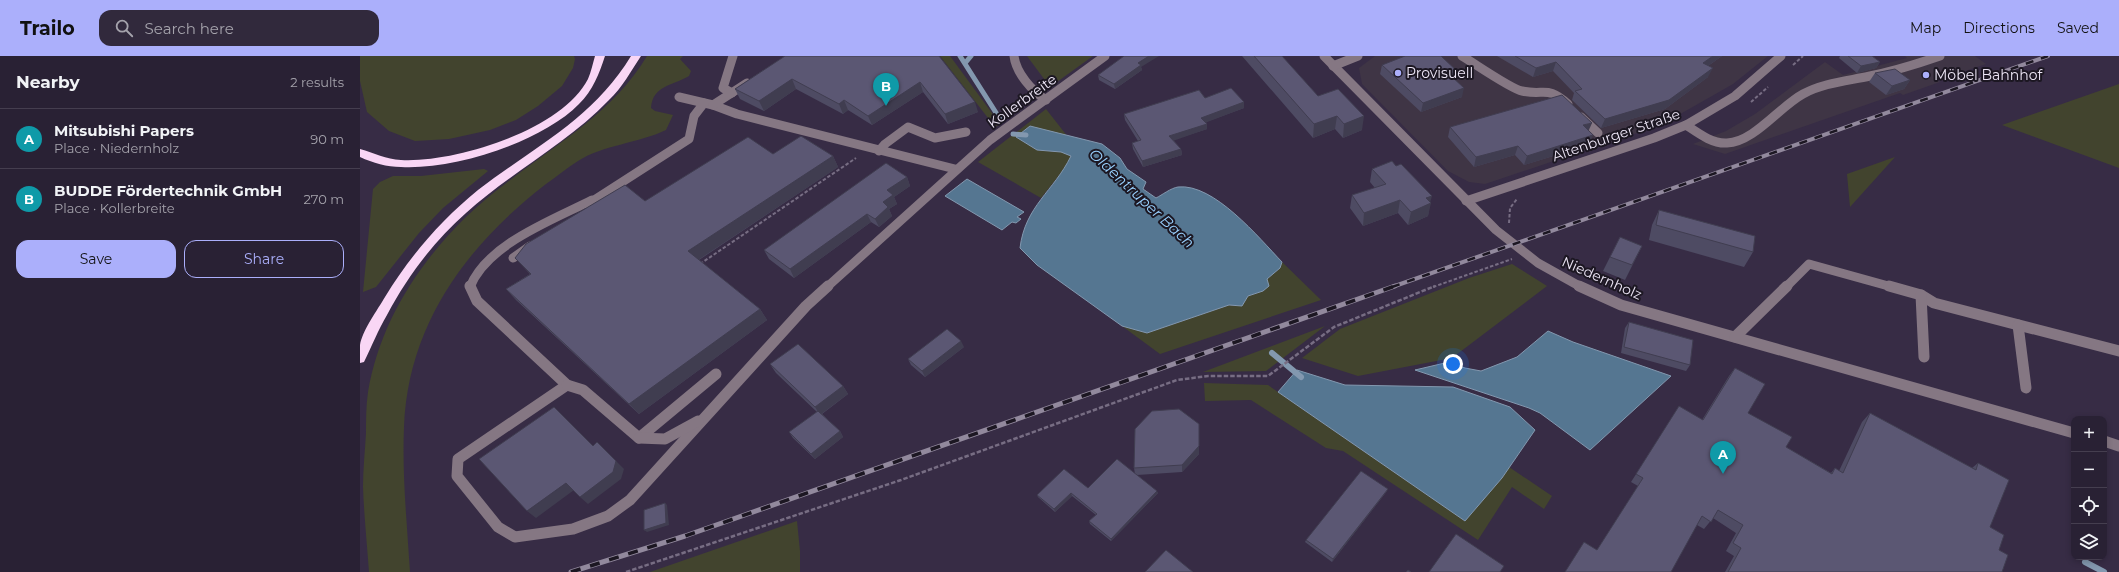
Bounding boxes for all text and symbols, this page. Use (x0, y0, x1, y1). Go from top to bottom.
search box (99, 10, 379, 46)
text: Trailo (20, 17, 75, 40)
icon: search (113, 17, 135, 39)
text: Search here (145, 19, 234, 38)
text: Map (1910, 19, 1941, 37)
text: Directions (1963, 19, 2035, 37)
text: Saved (2057, 19, 2099, 37)
place label: Provisuell (1406, 64, 1473, 82)
place label: Möbel Bahnhof (1934, 66, 2044, 84)
marker: Provisuell (1393, 68, 1403, 78)
street label: Kollerbreite (984, 70, 1060, 132)
marker: Möbel Bahnhof (1921, 70, 1931, 80)
text: Nearby (16, 72, 80, 92)
pin: B (873, 73, 899, 106)
text: 2 results (290, 74, 344, 90)
street label: Altenburger Straße (1550, 105, 1682, 165)
text: Mitsubishi Papers (54, 121, 194, 140)
text: A (24, 131, 34, 147)
text: 90 m (310, 131, 344, 147)
text: Place · Niedernholz (54, 140, 179, 156)
water label: Oldentruper Bach (1085, 144, 1199, 252)
text: BUDDE Fördertechnik GmbH (54, 181, 282, 200)
text: B (24, 191, 34, 207)
text: 270 m (303, 191, 344, 207)
text: Place · Kollerbreite (54, 200, 175, 216)
button: Save (16, 240, 176, 278)
button: Share (184, 240, 344, 278)
street label: Niedernholz (1559, 252, 1645, 304)
your location (1443, 354, 1463, 374)
map controls (2071, 416, 2107, 560)
button: + (2071, 416, 2107, 452)
pin: A (1710, 441, 1736, 474)
button: − (2071, 452, 2107, 488)
button: locate (2071, 488, 2107, 524)
button: layers (2071, 524, 2107, 560)

